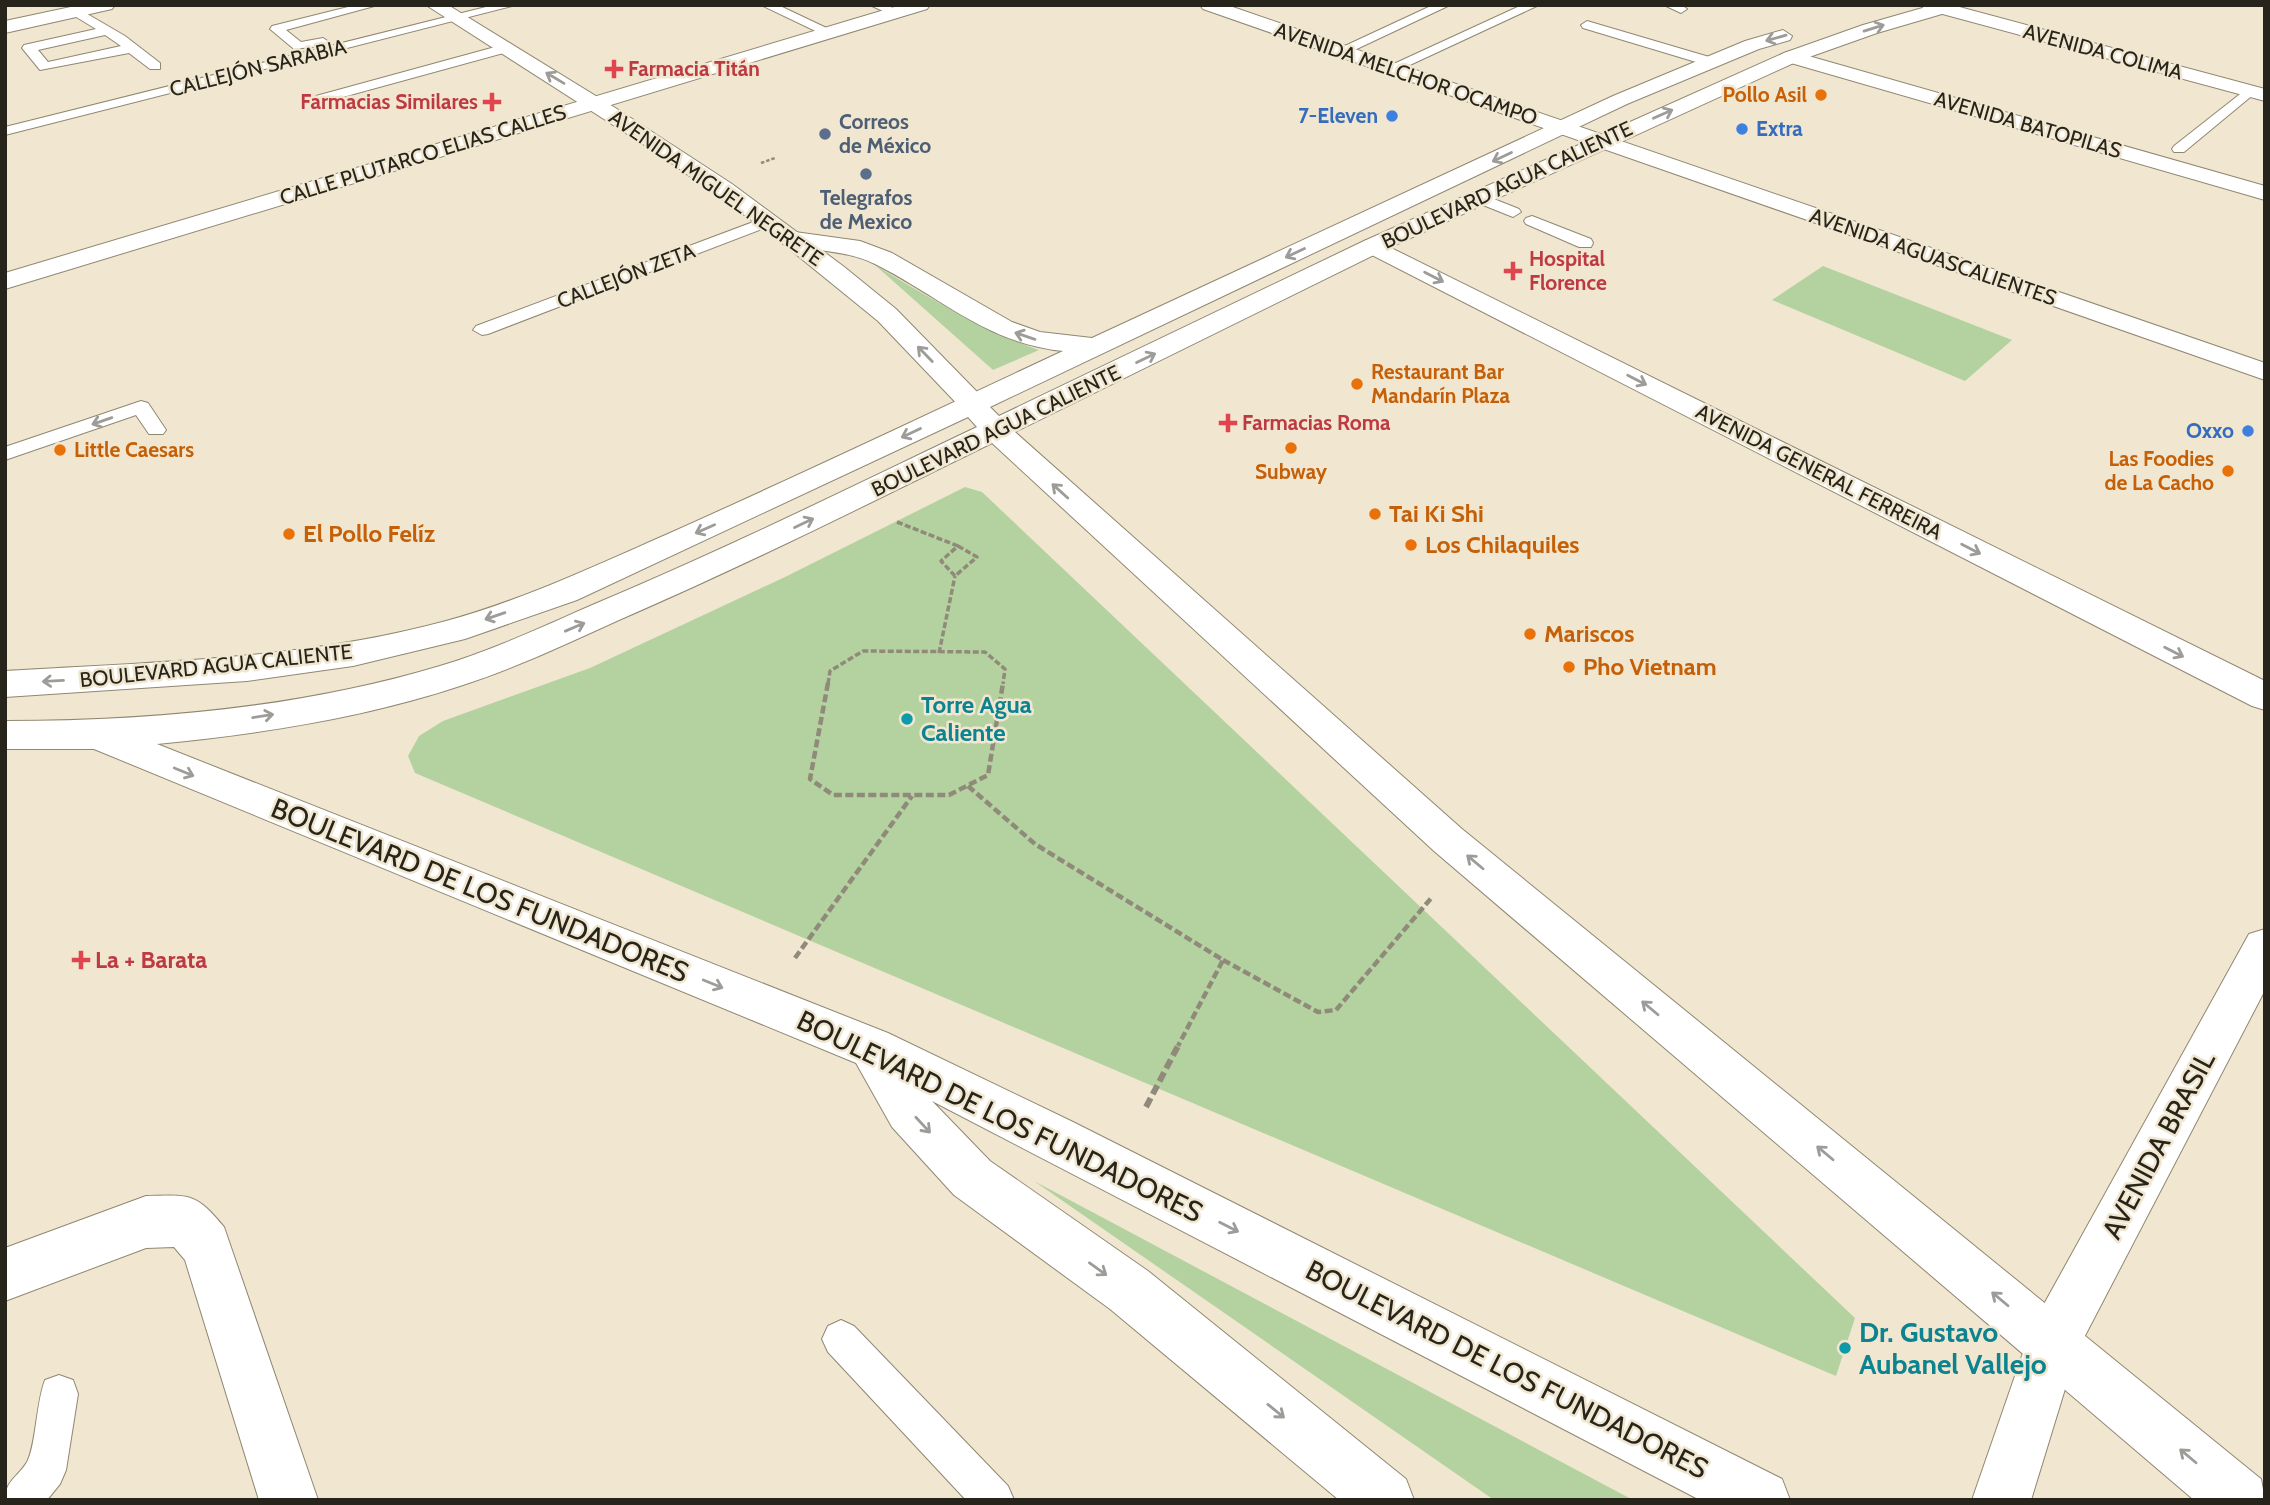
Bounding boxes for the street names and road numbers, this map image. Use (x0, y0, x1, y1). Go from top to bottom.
street label: AVENIDA MELCHOR OCAMPO (1271, 17, 1541, 130)
street label: AVENIDA COLIMA (2021, 18, 2185, 85)
street label: CALLEJÓN SARABIA (167, 33, 349, 102)
street label: AVENIDA BATOPILAS (1932, 86, 2125, 163)
street label: CALLE PLUTARCO ELIAS CALLES (277, 99, 569, 210)
street label: AVENIDA MIGUEL NEGRETE (605, 104, 828, 271)
street label: BOULEVARD AGUA CALIENTE (1377, 115, 1636, 254)
street label: AVENIDA AGUASCALIENTES (1807, 202, 2060, 311)
street label: CALLEJÓN ZETA (553, 238, 698, 313)
street label: BOULEVARD AGUA CALIENTE (867, 359, 1124, 502)
street label: AVENIDA GENERAL FERREIRA (1692, 399, 1946, 545)
street label: BOULEVARD AGUA CALIENTE (79, 639, 353, 692)
street label: BOULEVARD DE LOS FUNDADORES (266, 791, 694, 989)
street label: BOULEVARD DE LOS FUNDADORES (792, 1003, 1208, 1229)
street label: AVENIDA BRASIL (2094, 1046, 2222, 1244)
street label: BOULEVARD DE LOS FUNDADORES (1300, 1252, 1714, 1486)

